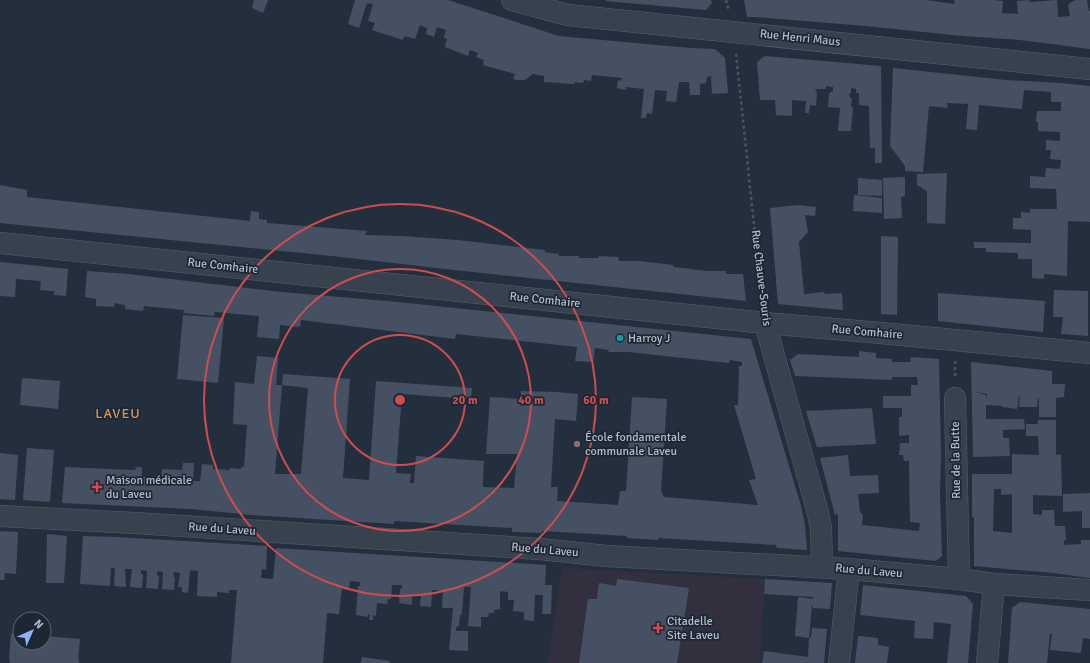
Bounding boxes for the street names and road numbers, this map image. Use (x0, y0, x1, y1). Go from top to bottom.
street label: Rue Henri Maus (759, 26, 841, 50)
street label: Rue Chauve-Souris (748, 229, 774, 327)
street label: Rue Comhaire (187, 255, 259, 277)
street label: Rue Comhaire (509, 289, 581, 311)
street label: Rue Comhaire (831, 321, 903, 343)
street label: Rue de la Butte (948, 421, 964, 499)
street label: Rue du Laveu (188, 519, 256, 539)
street label: Rue du Laveu (511, 540, 579, 560)
street label: Rue du Laveu (835, 561, 903, 581)

